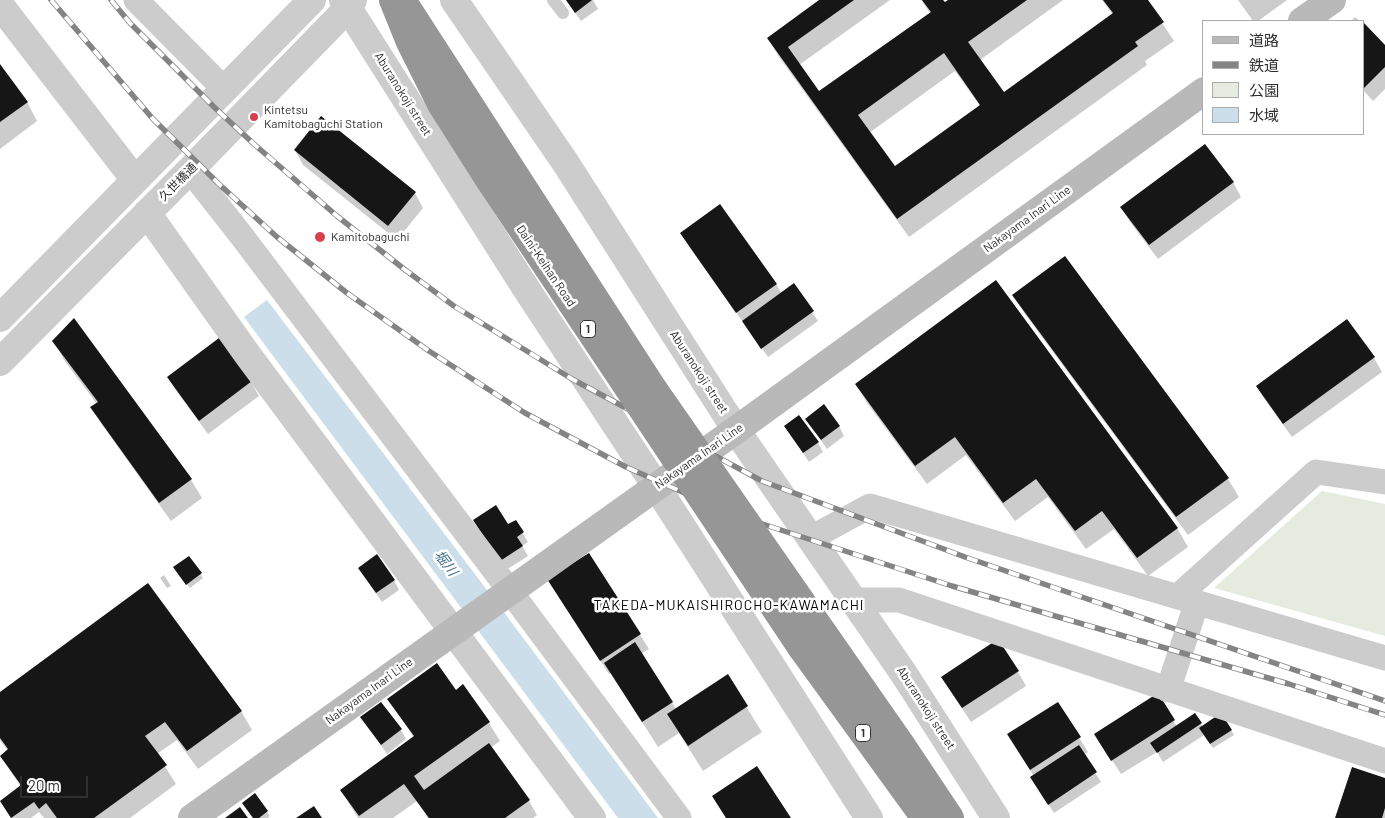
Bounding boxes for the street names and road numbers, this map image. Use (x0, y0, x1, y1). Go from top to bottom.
street label: Aburanokoji street (371, 50, 435, 138)
street label: 久世橋通 (156, 160, 200, 204)
street label: Nakayama Inari Line (981, 182, 1073, 256)
street label: Daini-Keihan Road (513, 222, 579, 310)
road number: 1 (580, 320, 596, 338)
street label: Aburanokoji street (667, 328, 731, 416)
street label: Nakayama Inari Line (652, 420, 746, 492)
street label: Nakayama Inari Line (323, 654, 415, 728)
street label: Aburanokoji street (894, 664, 958, 752)
road number: 1 (856, 724, 870, 741)

